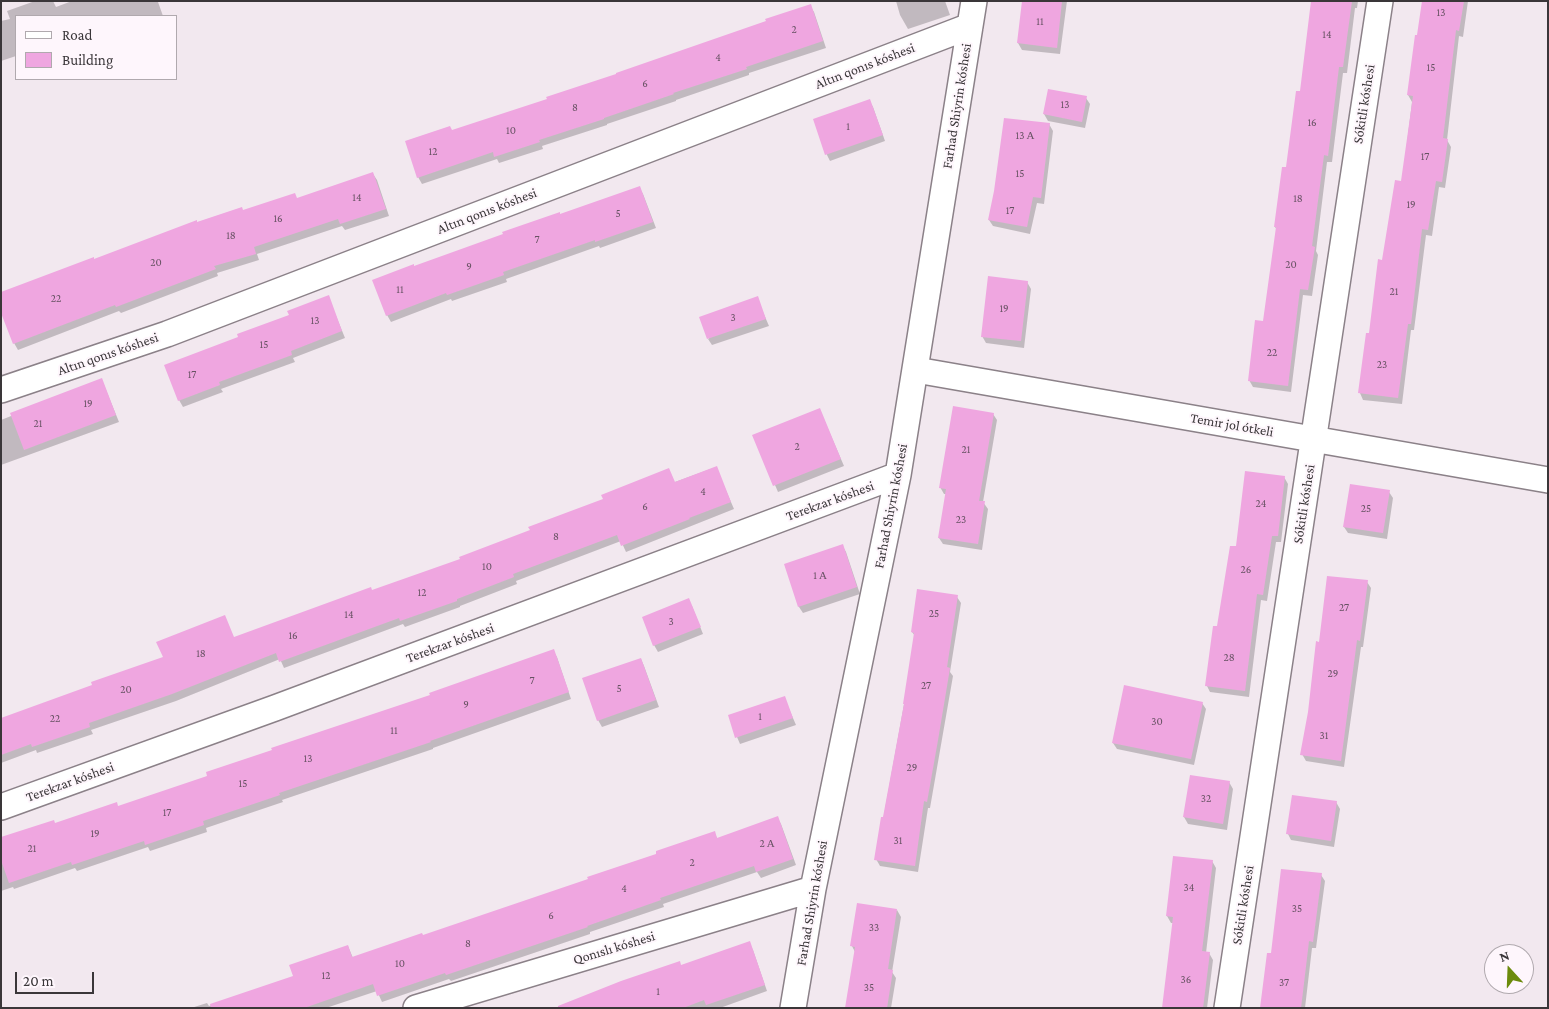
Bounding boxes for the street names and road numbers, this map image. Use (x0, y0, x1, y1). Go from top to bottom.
street label: Altın qonıs kóshesi (813, 39, 917, 93)
street label: Farhad Shiyrin kóshesi (939, 42, 975, 170)
street label: Sókitli kóshesi (1349, 63, 1379, 145)
street label: Altın qonıs kóshesi (435, 184, 539, 238)
street label: Altın qonıs kóshesi (55, 329, 161, 379)
street label: Temir jol ótkeli (1189, 409, 1275, 441)
street label: Farhad Shiyrin kóshesi (871, 442, 911, 570)
street label: Sókitli kóshesi (1289, 463, 1319, 545)
street label: Terekzar kóshesi (784, 477, 876, 525)
street label: Terekzar kóshesi (404, 619, 496, 667)
street label: Terekzar kóshesi (24, 758, 116, 806)
street label: Farhad Shiyrin kóshesi (793, 839, 831, 967)
street label: Sókitli kóshesi (1228, 864, 1258, 946)
street label: Qonıslı kóshesi (571, 928, 657, 968)

